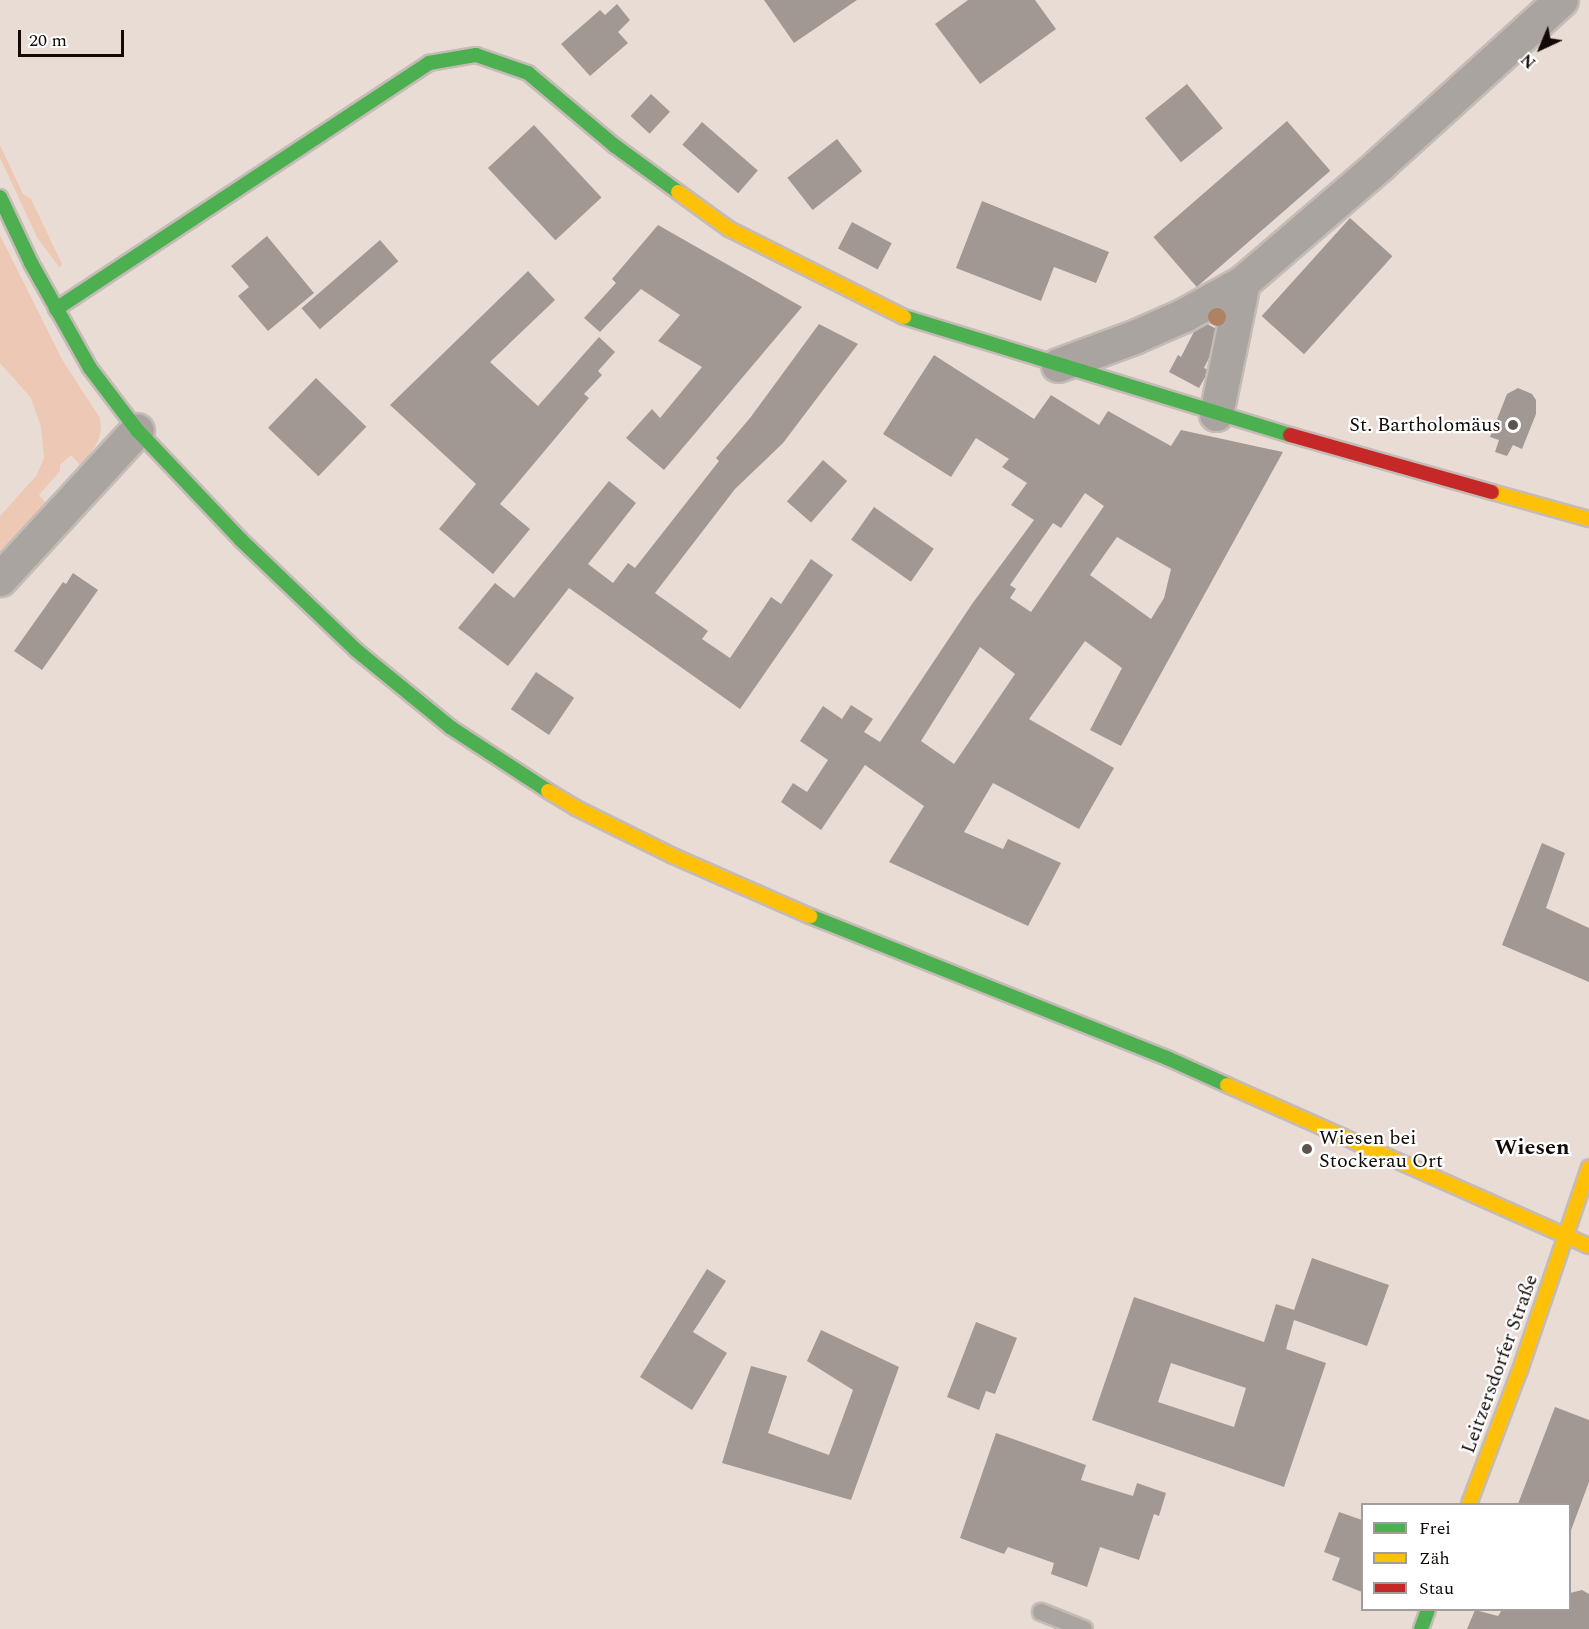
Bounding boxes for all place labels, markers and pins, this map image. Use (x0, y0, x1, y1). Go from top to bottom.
place label: St. Bartholomäus (1349, 413, 1501, 437)
marker: St. Bartholomäus (1506, 418, 1520, 432)
place label: Wiesen bei Stockerau Ort (1319, 1126, 1443, 1173)
marker: Wiesen bei Stockerau Ort (1300, 1142, 1314, 1156)

